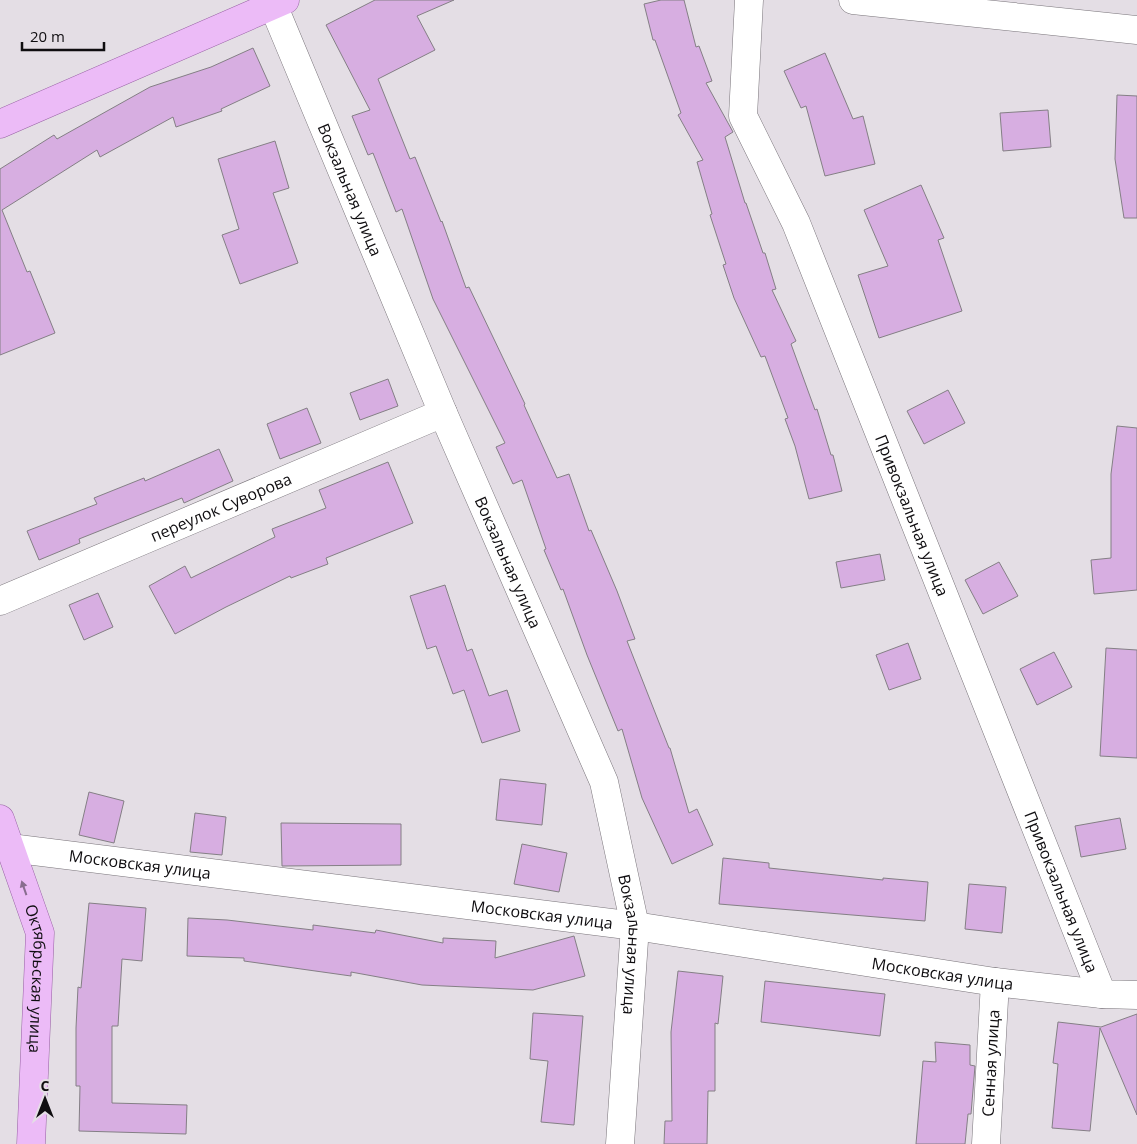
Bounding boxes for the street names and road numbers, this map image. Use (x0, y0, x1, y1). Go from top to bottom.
street label: Вокзальная улица (313, 120, 387, 259)
street label: Привокзальная улица (870, 431, 954, 599)
street label: переулок Суворова (147, 468, 295, 547)
street label: Вокзальная улица (470, 493, 547, 632)
street label: Привокзальная улица (1019, 808, 1103, 976)
street label: Московская улица (68, 844, 212, 884)
street label: Вокзальная улица (613, 872, 646, 1016)
street label: Московская улица (470, 895, 614, 934)
street label: Октябрьская улица (20, 901, 51, 1054)
street label: Московская улица (870, 952, 1014, 995)
street label: Сенная улица (977, 1009, 1004, 1117)

